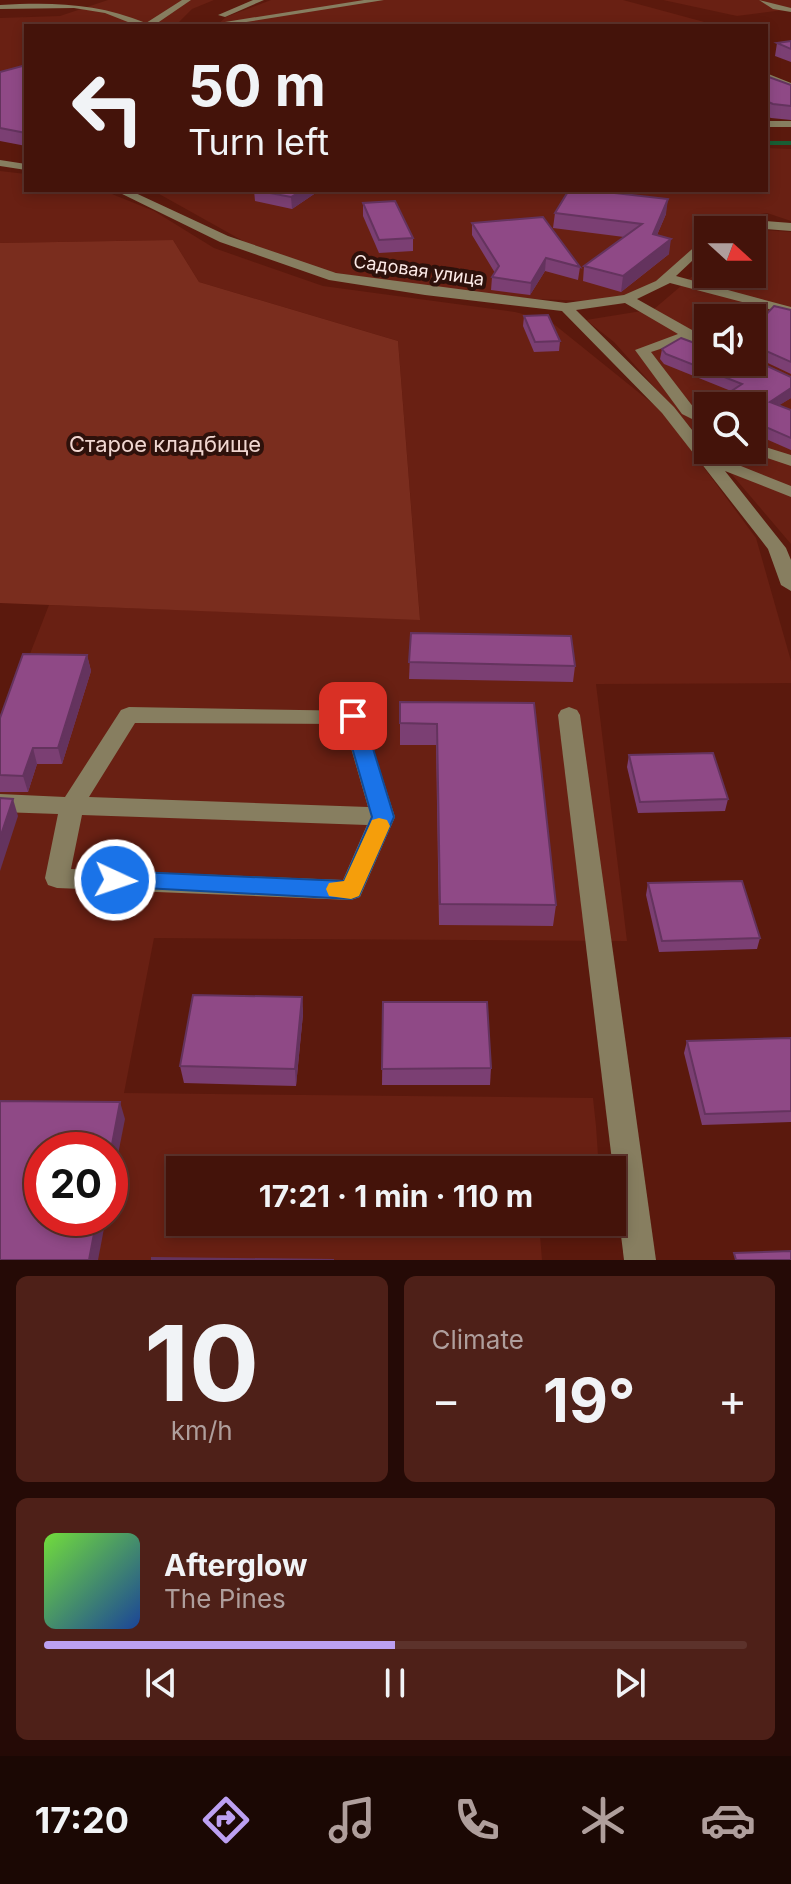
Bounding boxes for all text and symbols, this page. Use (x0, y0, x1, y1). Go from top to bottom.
text: 50 m (188, 52, 326, 120)
icon: left (56, 56, 160, 160)
text: Turn left (188, 120, 329, 164)
north arrow (694, 216, 766, 288)
map controls (694, 216, 766, 464)
street label: Садовая улица (352, 250, 486, 290)
button: sound (694, 304, 766, 376)
button: search (694, 392, 766, 464)
park label: Старое кладбище (69, 431, 261, 457)
pin (319, 682, 387, 750)
icon: arrive (331, 694, 375, 738)
position arrow (73, 838, 157, 922)
speed limit sign: 20 (24, 1132, 128, 1236)
text: 17:21 · 1 min · 110 m (259, 1178, 533, 1214)
text: 10 (144, 1300, 259, 1426)
text: Climate (432, 1324, 524, 1355)
text: 19° (543, 1364, 635, 1436)
text: − (432, 1373, 461, 1427)
text: + (718, 1373, 747, 1427)
text: km/h (171, 1415, 233, 1446)
text: Afterglow (164, 1547, 308, 1583)
text: The Pines (164, 1583, 286, 1614)
icon: previous (139, 1661, 183, 1705)
icon: pause (373, 1661, 417, 1705)
icon: next (608, 1661, 652, 1705)
icon: directions (198, 1792, 254, 1848)
icon: music (324, 1792, 380, 1848)
icon: phone (449, 1792, 505, 1848)
icon: climate (575, 1792, 631, 1848)
icon: car (700, 1792, 756, 1848)
text: 17:20 (35, 1798, 129, 1842)

